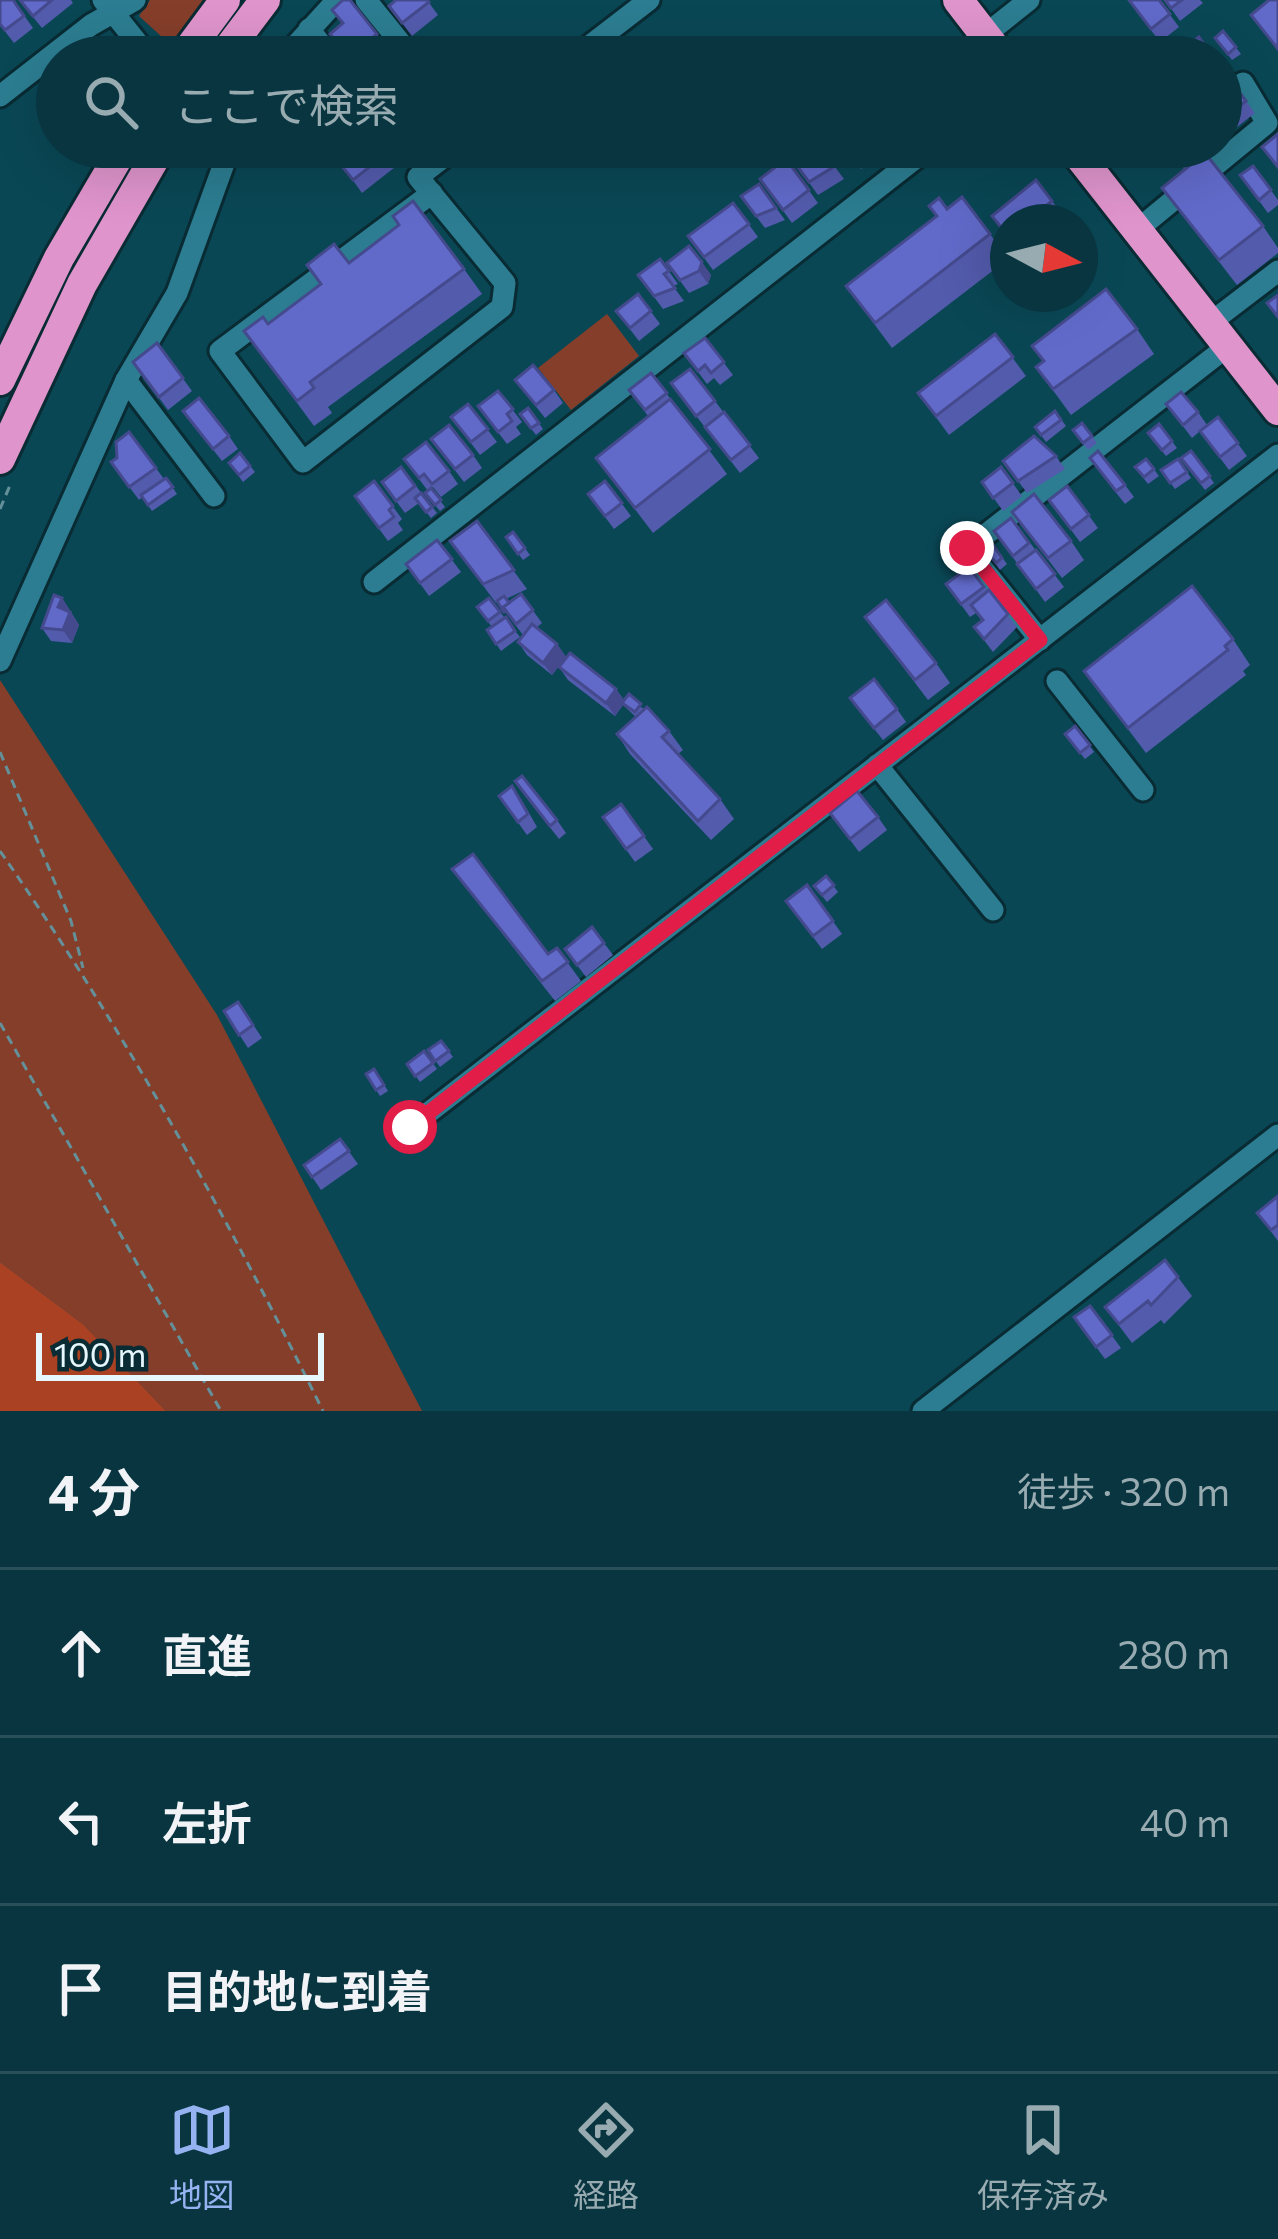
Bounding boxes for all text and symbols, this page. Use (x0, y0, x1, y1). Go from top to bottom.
search box (36, 36, 1242, 168)
icon: search (78, 69, 144, 135)
text: ここで検索 (174, 76, 399, 131)
north arrow (990, 204, 1098, 312)
route end (940, 521, 994, 575)
route start (383, 1100, 437, 1154)
scale bar (36, 1327, 324, 1380)
text: 100 m (54, 1333, 146, 1374)
text: 4 分 (48, 1459, 140, 1522)
text: 徒歩 · 320 m (1017, 1466, 1230, 1514)
icon: ahead (48, 1620, 114, 1686)
text: 直進 (162, 1626, 252, 1681)
text: 280 m (1118, 1629, 1230, 1677)
icon: left (48, 1788, 114, 1854)
text: 左折 (162, 1794, 252, 1849)
text: 40 m (1140, 1797, 1230, 1845)
icon: arrive (48, 1956, 114, 2022)
text: 目的地に到着 (162, 1962, 432, 2017)
tab: 地図 (169, 2097, 235, 2217)
tab: 経路 (573, 2097, 639, 2217)
tab: 保存済み (977, 2097, 1109, 2217)

